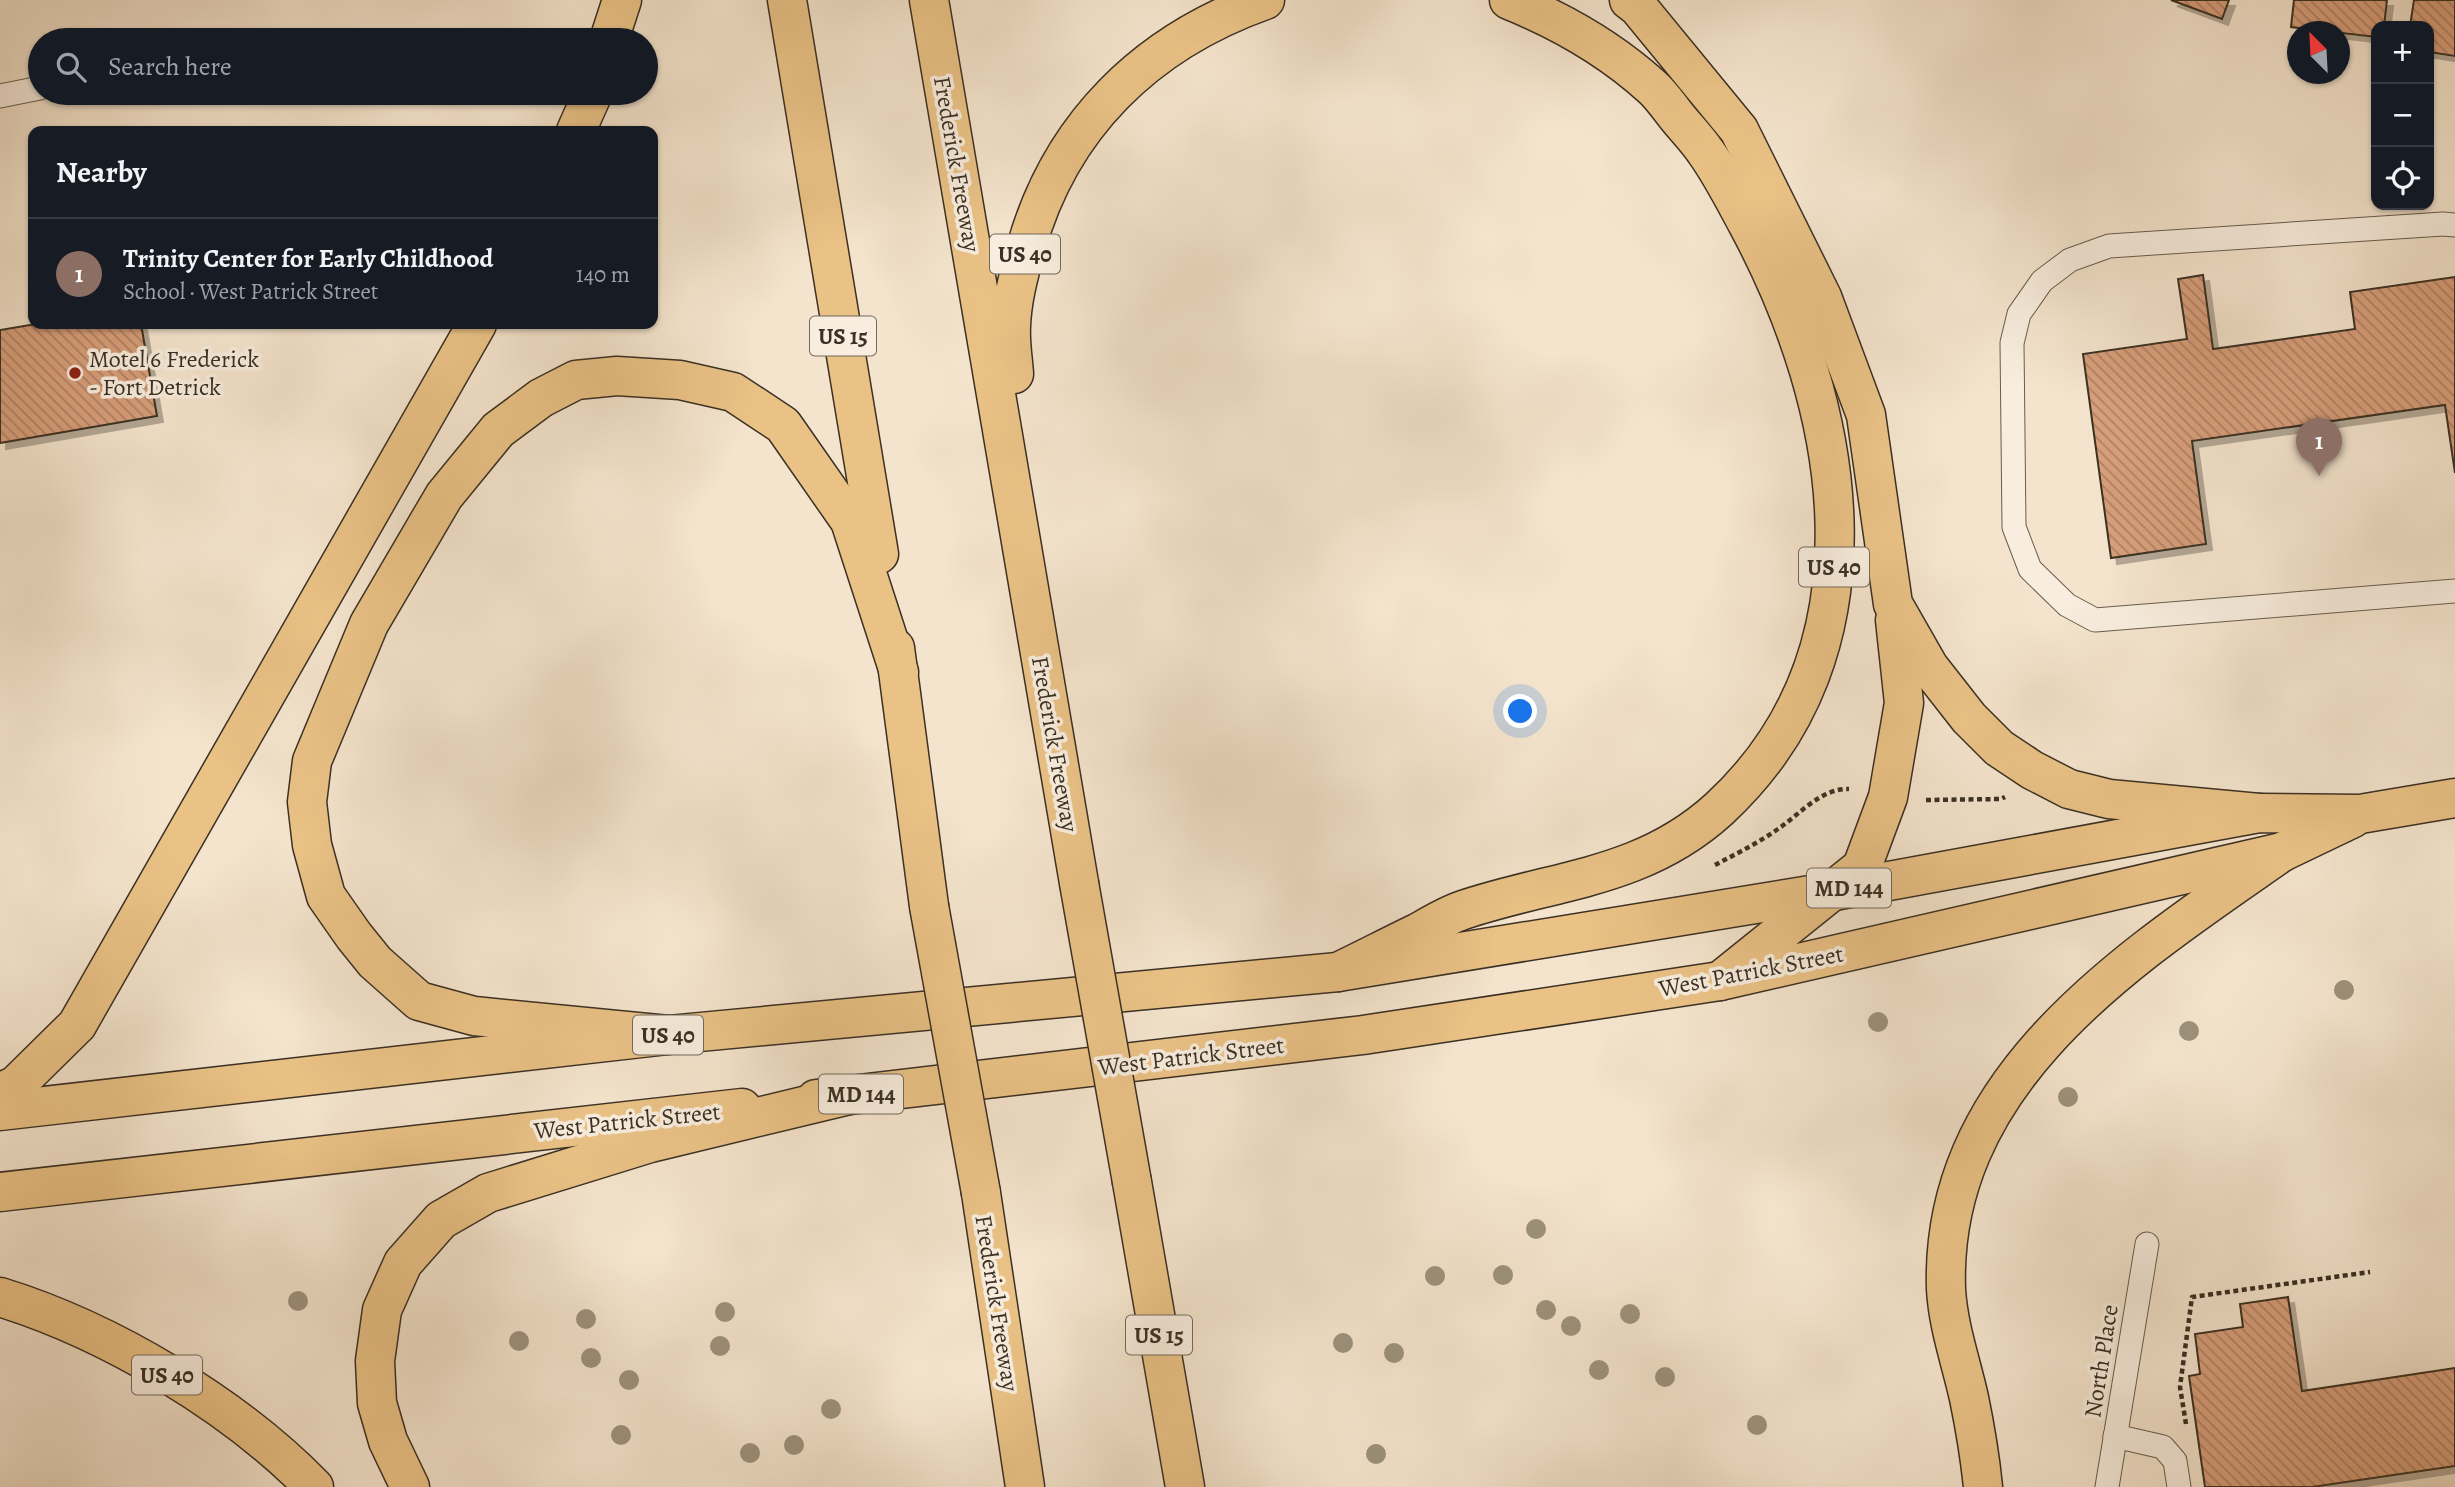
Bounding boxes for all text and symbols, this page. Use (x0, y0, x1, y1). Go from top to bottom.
north arrow (2287, 21, 2350, 84)
map controls (2371, 21, 2434, 210)
button: + (2371, 21, 2434, 84)
search box (28, 28, 658, 105)
icon: search (52, 48, 90, 86)
text: Search here (108, 49, 232, 84)
street label: Frederick Freeway (926, 73, 988, 255)
button: − (2371, 84, 2434, 147)
button: locate (2371, 147, 2434, 210)
text: Nearby (56, 152, 147, 192)
road number: US 40 (990, 234, 1060, 274)
text: Trinity Center for Early Childhood (123, 241, 494, 276)
text: 1 (75, 259, 83, 290)
text: 140 m (576, 259, 630, 290)
text: School · West Patrick Street (123, 276, 378, 307)
road number: US 15 (810, 316, 876, 356)
place label: Motel 6 Frederick - Fort Detrick (89, 343, 259, 403)
marker: Motel 6 Frederick - Fort Detrick (67, 365, 83, 381)
pin: 1 (2296, 418, 2342, 476)
road number: US 40 (1799, 548, 1869, 586)
street label: Frederick Freeway (1024, 653, 1086, 835)
your location (1503, 694, 1537, 728)
road number: MD 144 (1807, 868, 1891, 908)
street label: West Patrick Street (1655, 937, 1846, 1005)
road number: US 40 (633, 1016, 703, 1054)
street label: West Patrick Street (1095, 1029, 1286, 1083)
road number: MD 144 (819, 1074, 903, 1114)
street label: West Patrick Street (531, 1095, 722, 1147)
street label: Frederick Freeway (967, 1212, 1027, 1394)
street label: North Place (2076, 1302, 2126, 1420)
road number: US 15 (1126, 1316, 1192, 1354)
road number: US 40 (132, 1356, 202, 1394)

